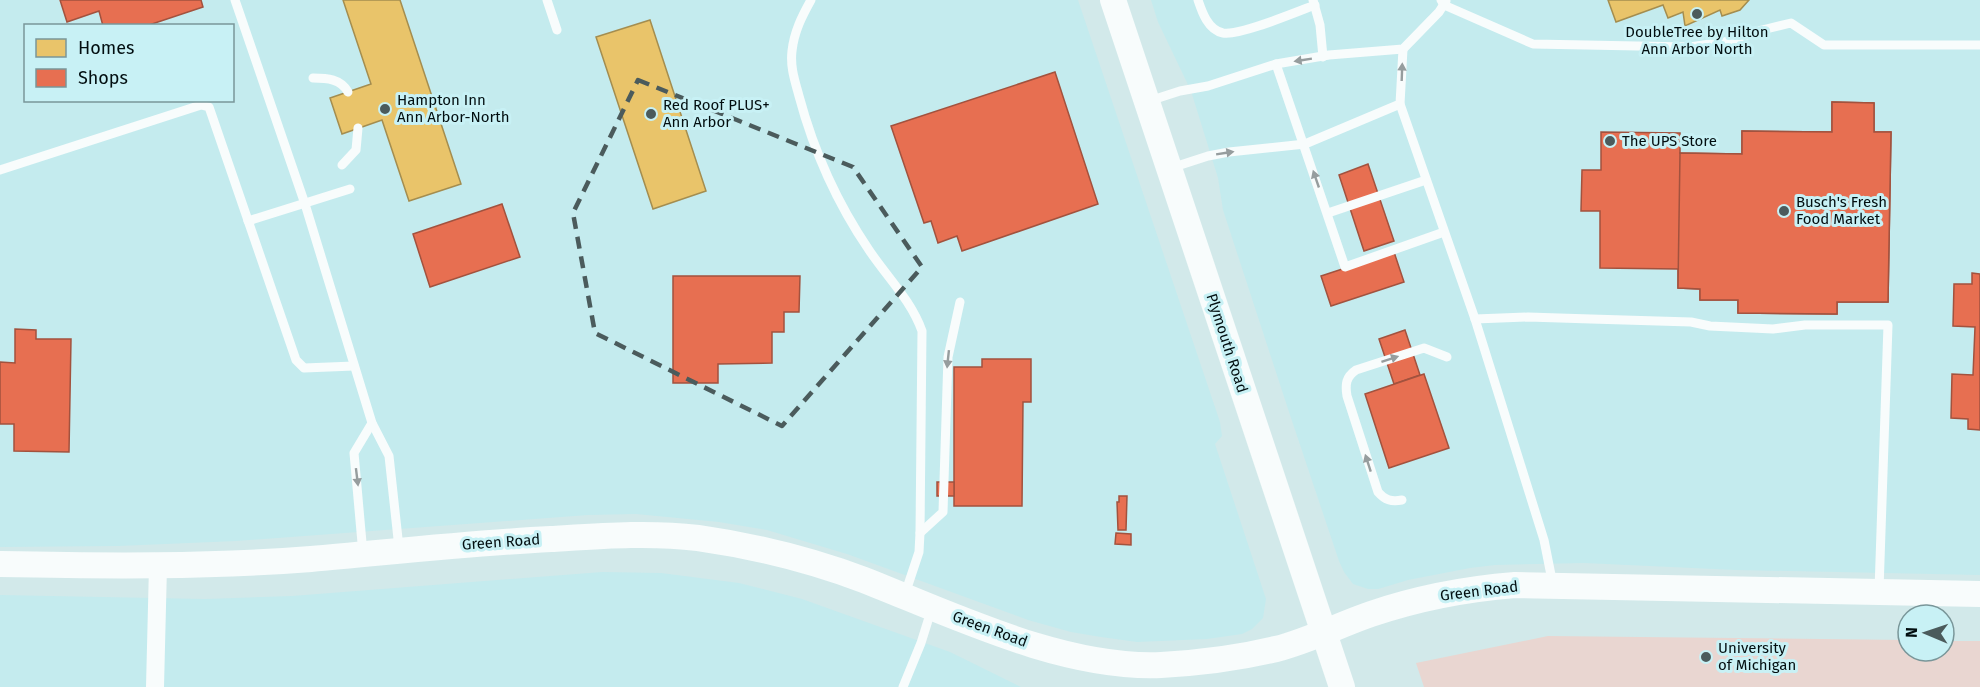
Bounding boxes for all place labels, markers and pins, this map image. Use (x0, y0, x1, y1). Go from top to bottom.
marker: DoubleTree by Hilton Ann Arbor North (1690, 7, 1704, 21)
place label: DoubleTree by Hilton Ann Arbor North (1625, 23, 1769, 58)
place label: Hampton Inn Ann Arbor-North (397, 91, 510, 126)
place label: Red Roof PLUS+ Ann Arbor (663, 96, 770, 131)
marker: Hampton Inn Ann Arbor-North (378, 102, 392, 116)
marker: Red Roof PLUS+ Ann Arbor (644, 107, 658, 121)
place label: The UPS Store (1622, 132, 1717, 150)
marker: The UPS Store (1603, 134, 1617, 148)
place label: Busch's Fresh Food Market (1796, 193, 1887, 228)
marker: Busch's Fresh Food Market (1777, 204, 1791, 218)
place label: University of Michigan (1718, 639, 1796, 674)
marker: University of Michigan (1699, 650, 1713, 664)

